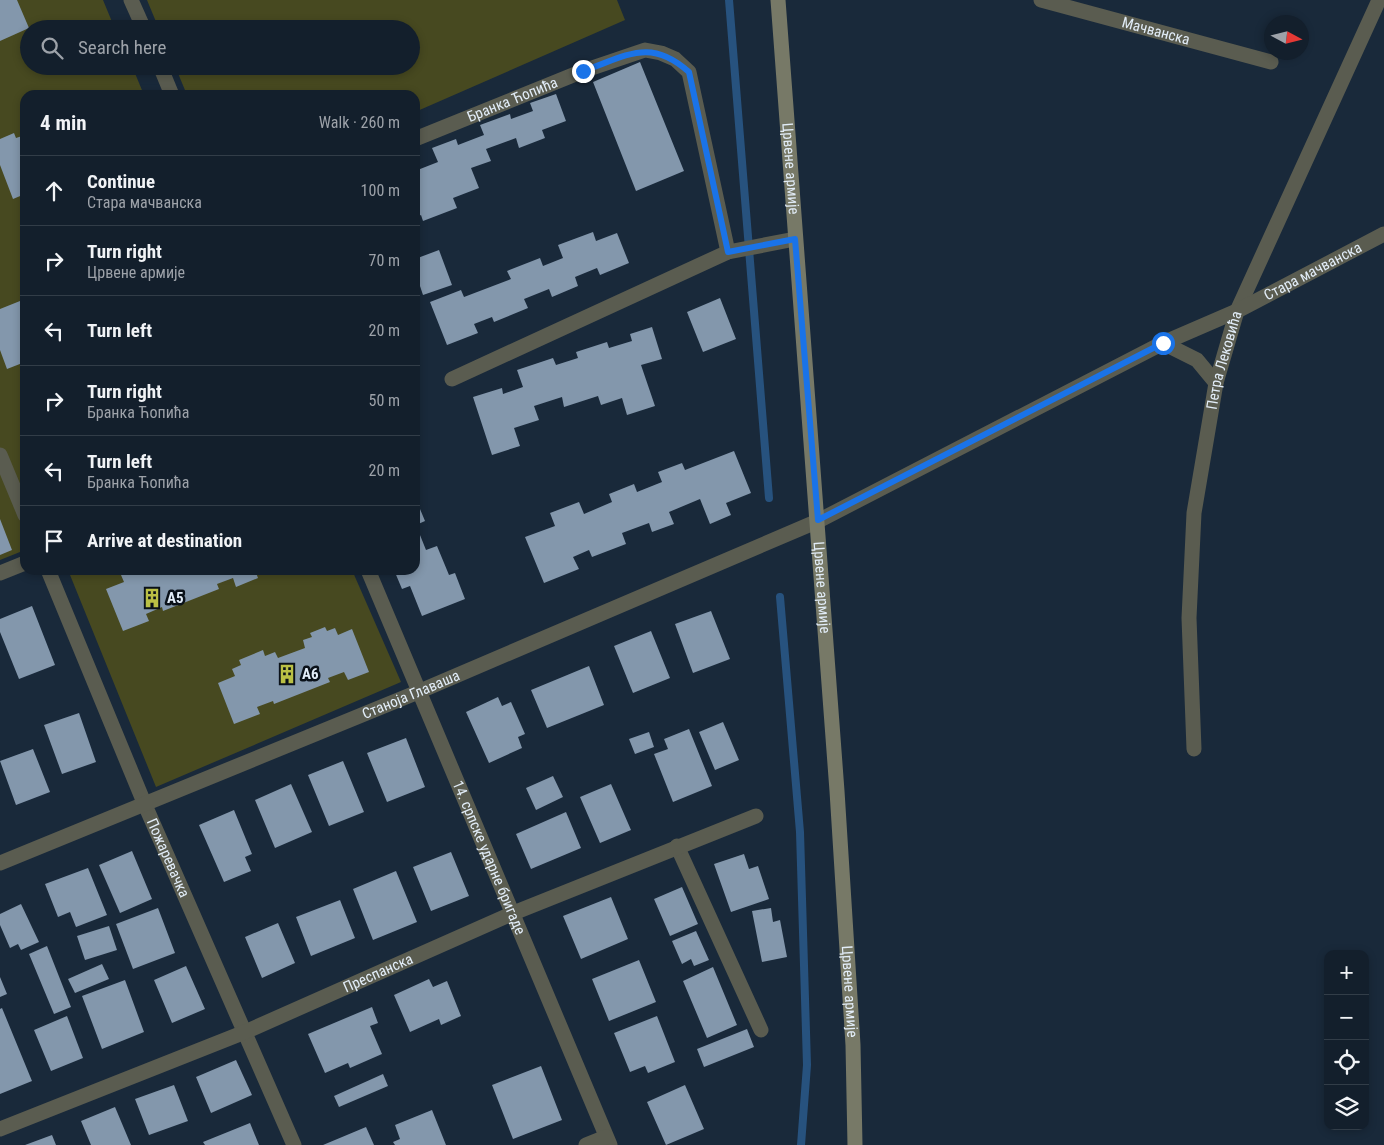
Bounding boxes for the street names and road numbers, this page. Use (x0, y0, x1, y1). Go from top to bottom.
street label: Мачванска (1120, 13, 1192, 49)
street label: Бранка Ћопића (464, 73, 560, 126)
street label: Црвене армије (778, 122, 803, 215)
street label: Стара мачванска (1261, 238, 1365, 304)
street label: Петра Лековића (1203, 309, 1246, 411)
street label: Црвене армије (809, 541, 834, 634)
street label: Станоја Главаша (359, 666, 462, 723)
street label: 14. српске ударне бригаде (449, 778, 529, 937)
street label: Пожаревачка (143, 816, 193, 900)
street label: Црвене армије (838, 945, 862, 1038)
street label: Преспанска (340, 950, 416, 996)

